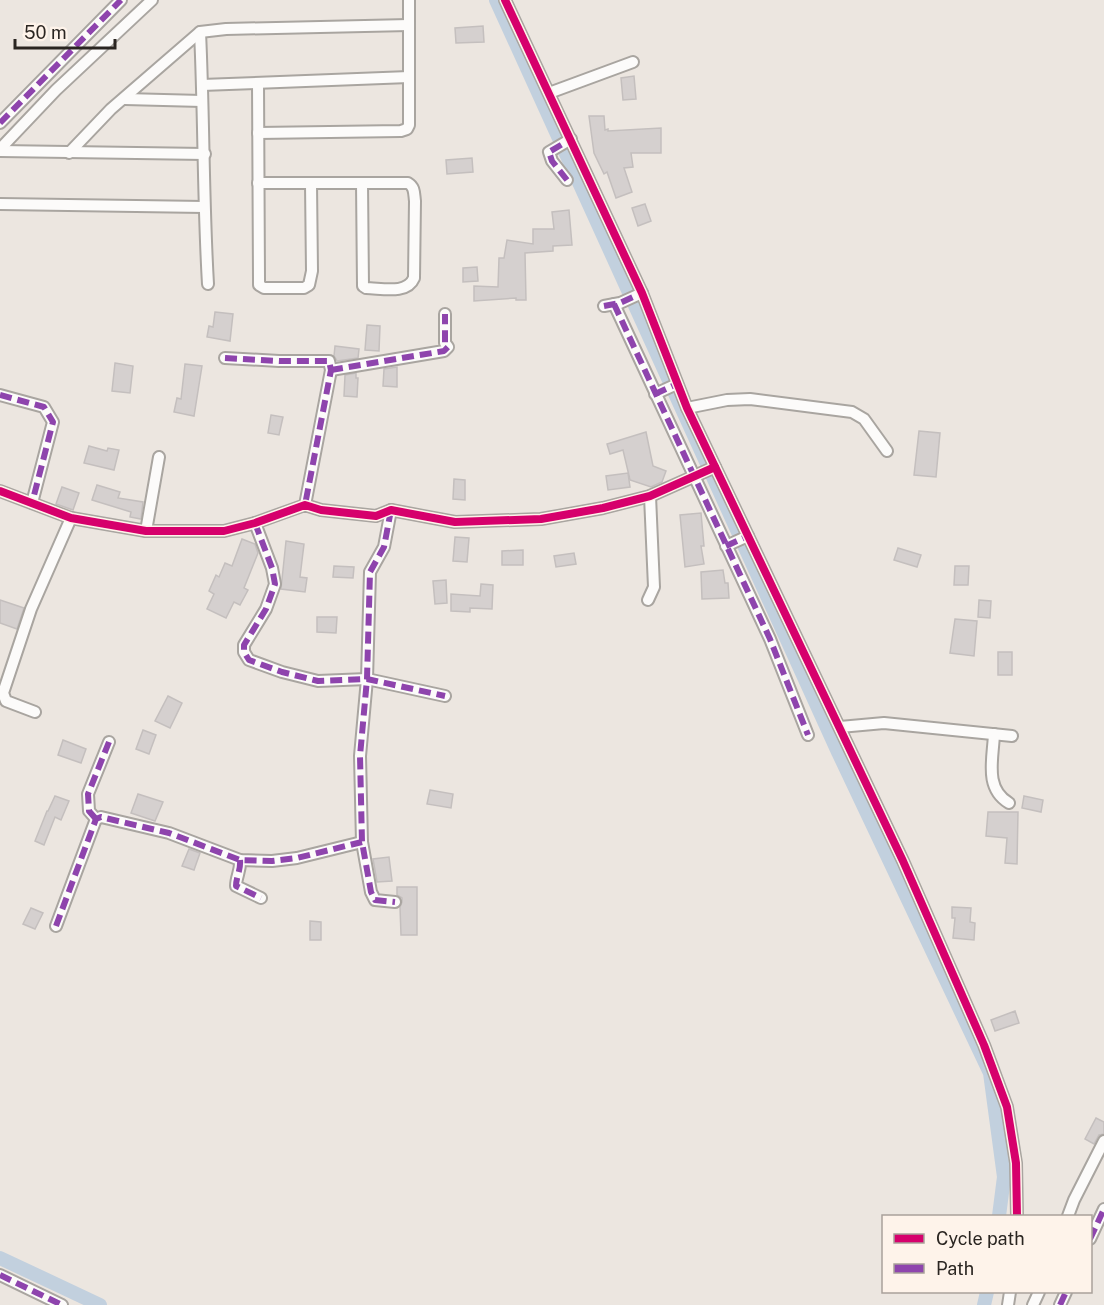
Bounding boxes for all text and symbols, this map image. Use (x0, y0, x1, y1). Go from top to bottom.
scale bar (15, 12, 116, 50)
text: 50 m (24, 22, 67, 43)
legend (882, 1215, 1092, 1293)
text: Cycle path (936, 1228, 1025, 1249)
text: Path (936, 1258, 974, 1279)

